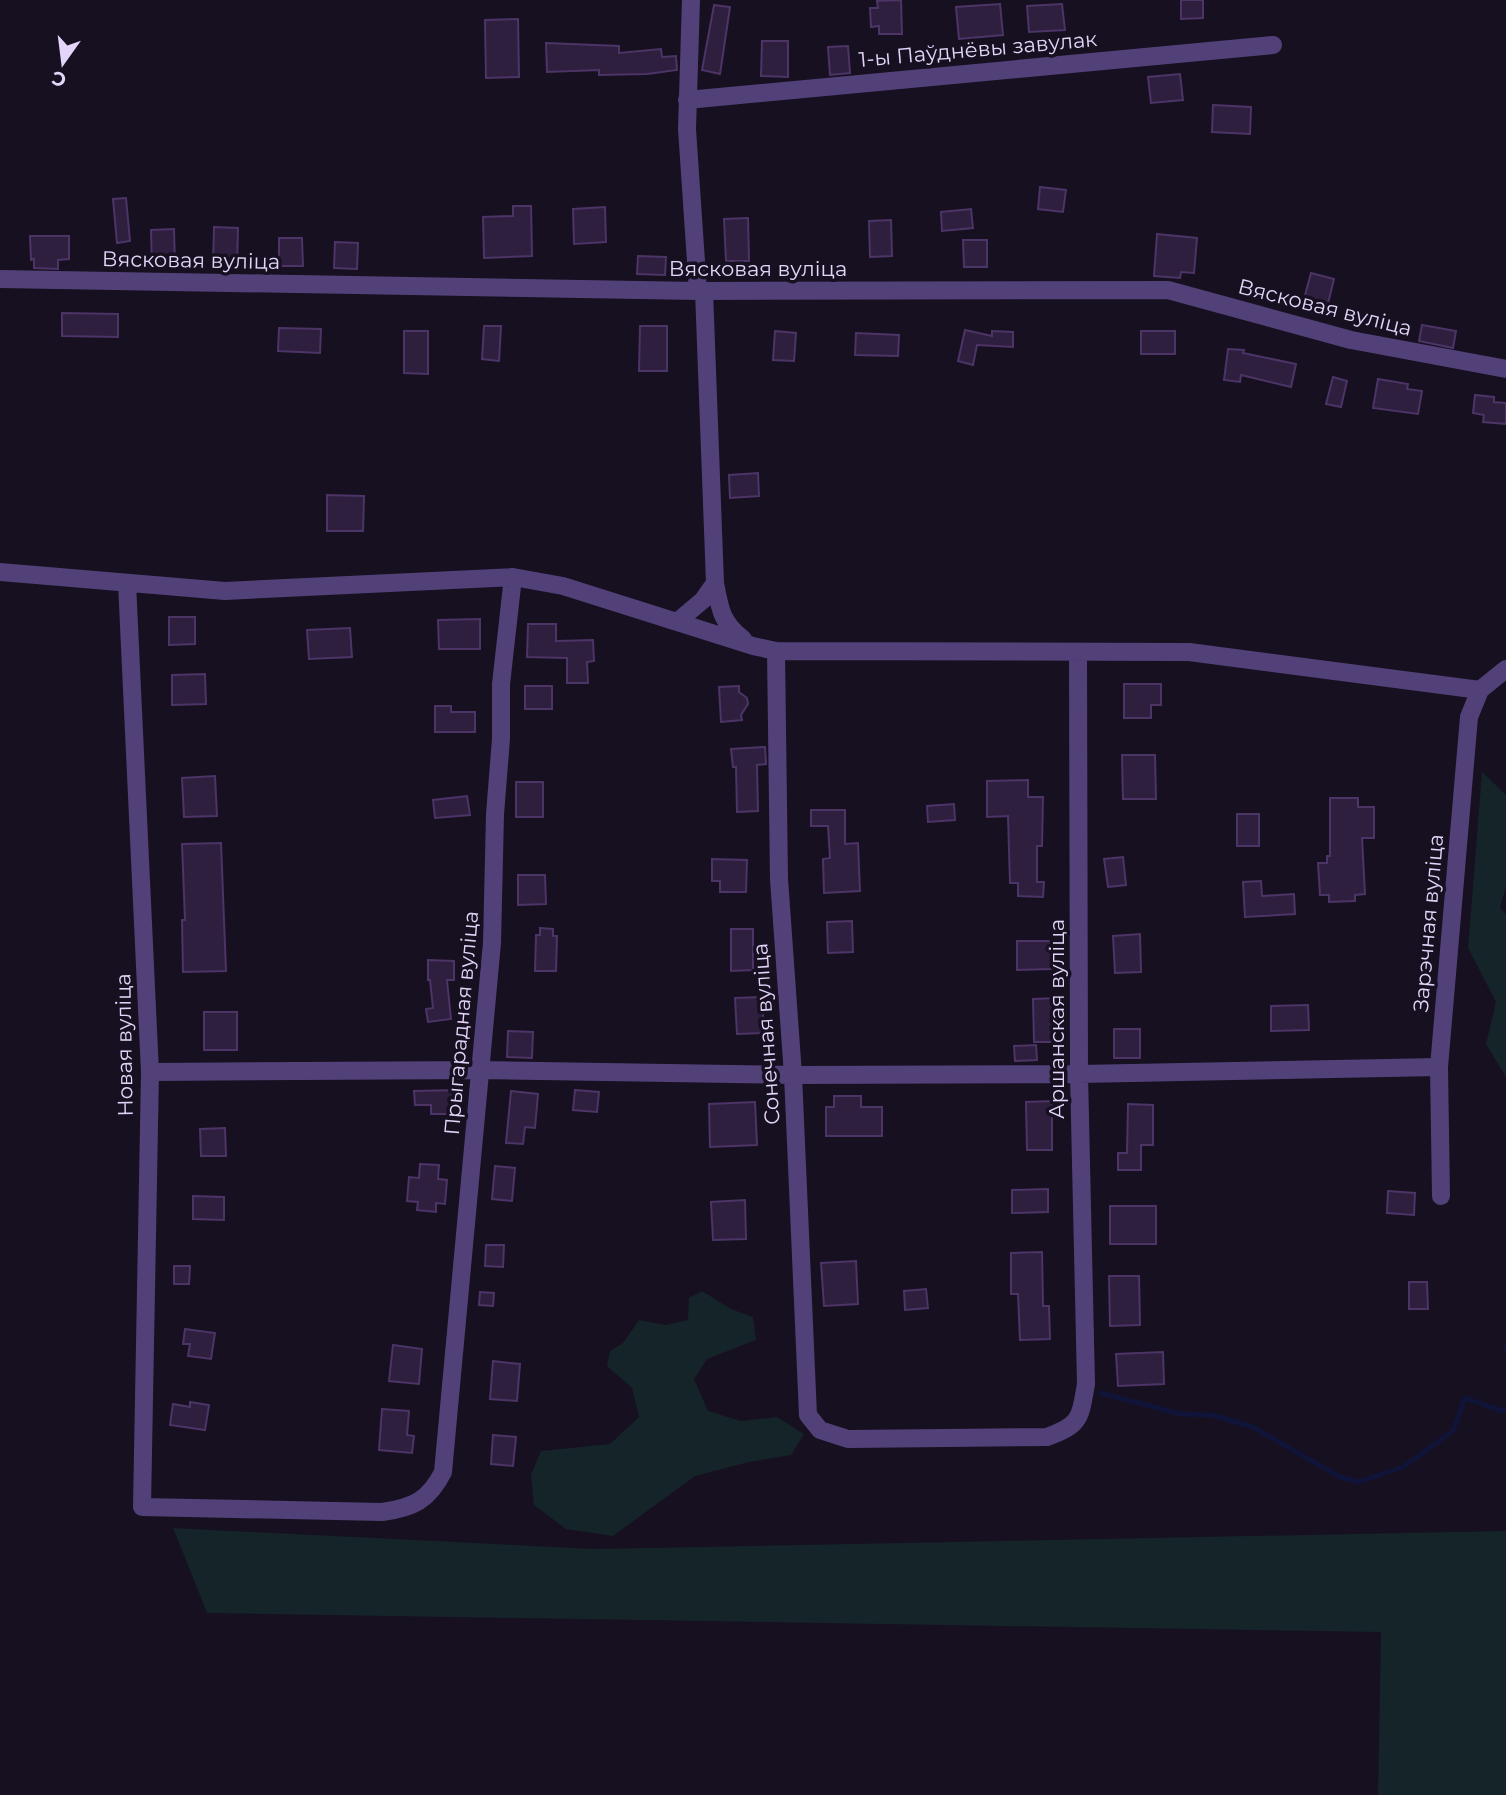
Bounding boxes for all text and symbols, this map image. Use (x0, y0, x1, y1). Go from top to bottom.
street label: 1-ы Паўднёвы завулак (858, 26, 1098, 72)
north arrow (28, 28, 98, 98)
text: С (49, 66, 68, 92)
street label: Вясковая вуліца (102, 246, 280, 274)
street label: Вясковая вуліца (669, 256, 847, 281)
street label: Вясковая вуліца (1235, 273, 1415, 341)
street label: Зарэчная вуліца (1408, 833, 1448, 1013)
street label: Прыгарадная вуліца (439, 910, 483, 1136)
street label: Аршанская вуліца (1044, 919, 1069, 1119)
street label: Сонечная вуліца (747, 942, 785, 1126)
street label: Новая вуліца (110, 973, 138, 1117)

